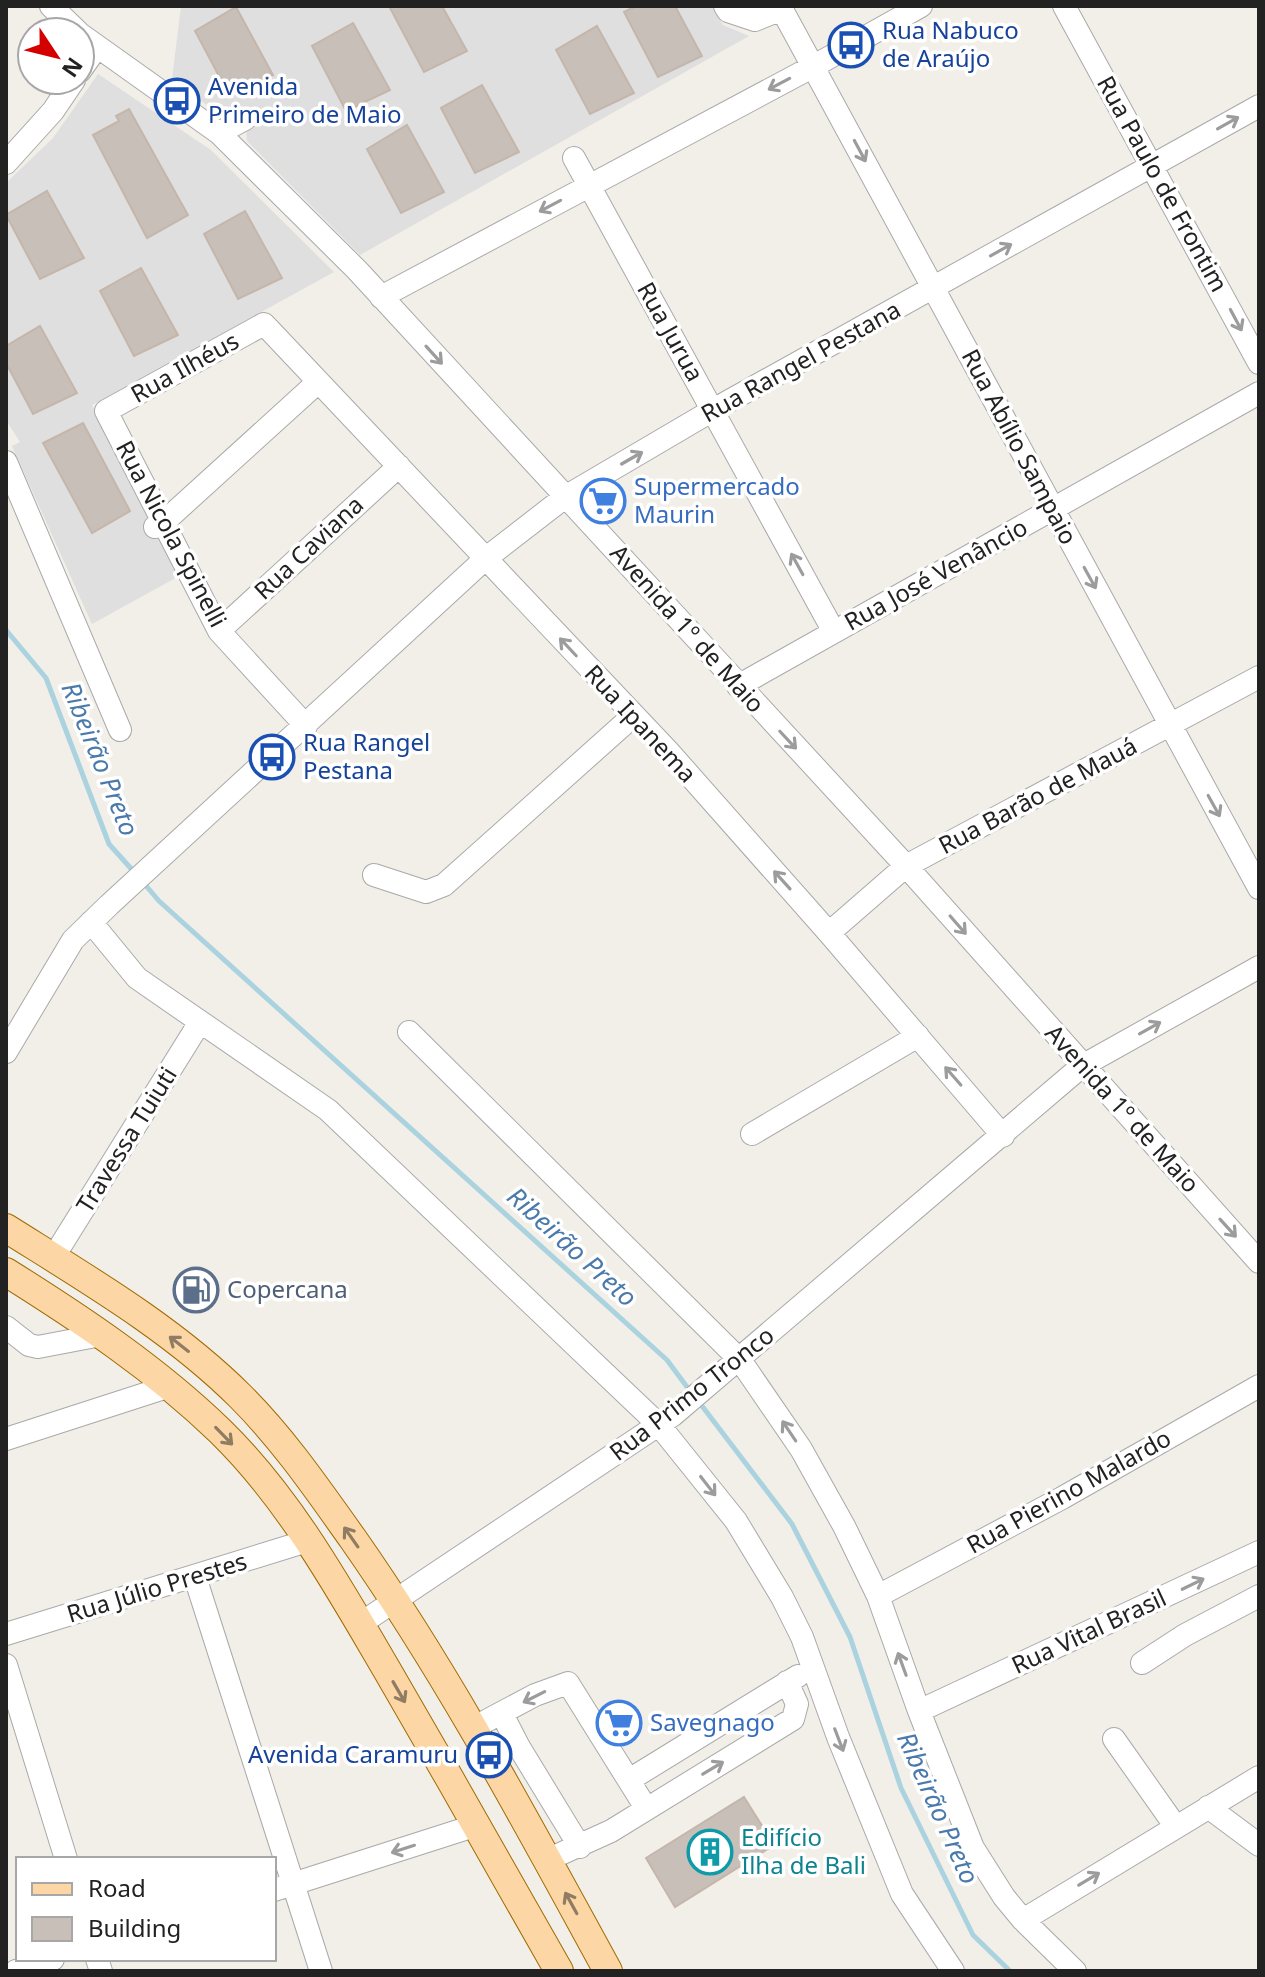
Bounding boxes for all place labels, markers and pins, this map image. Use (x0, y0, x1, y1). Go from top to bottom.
place label: Rua Nabuco de Araújo (882, 13, 1019, 74)
bus stop icon: Rua Nabuco de Araújo (827, 21, 875, 69)
place label: Avenida Primeiro de Maio (208, 69, 401, 130)
bus stop icon: Avenida Primeiro de Maio (153, 77, 201, 125)
place label: Supermercado Maurin (634, 469, 800, 530)
supermarket icon: Supermercado Maurin (579, 477, 627, 525)
place label: Rua Rangel Pestana (303, 725, 430, 786)
bus stop icon: Rua Rangel Pestana (248, 733, 296, 781)
fuel station icon: Copercana (172, 1266, 220, 1314)
place label: Copercana (227, 1272, 348, 1305)
supermarket icon: Savegnago (595, 1699, 643, 1747)
place label: Savegnago (650, 1705, 775, 1738)
bus stop icon: Avenida Caramuru (465, 1731, 513, 1779)
place label: Avenida Caramuru (248, 1737, 458, 1770)
place label: Edifício Ilha de Bali (741, 1820, 866, 1881)
building icon: Edifício Ilha de Bali (686, 1828, 734, 1876)

